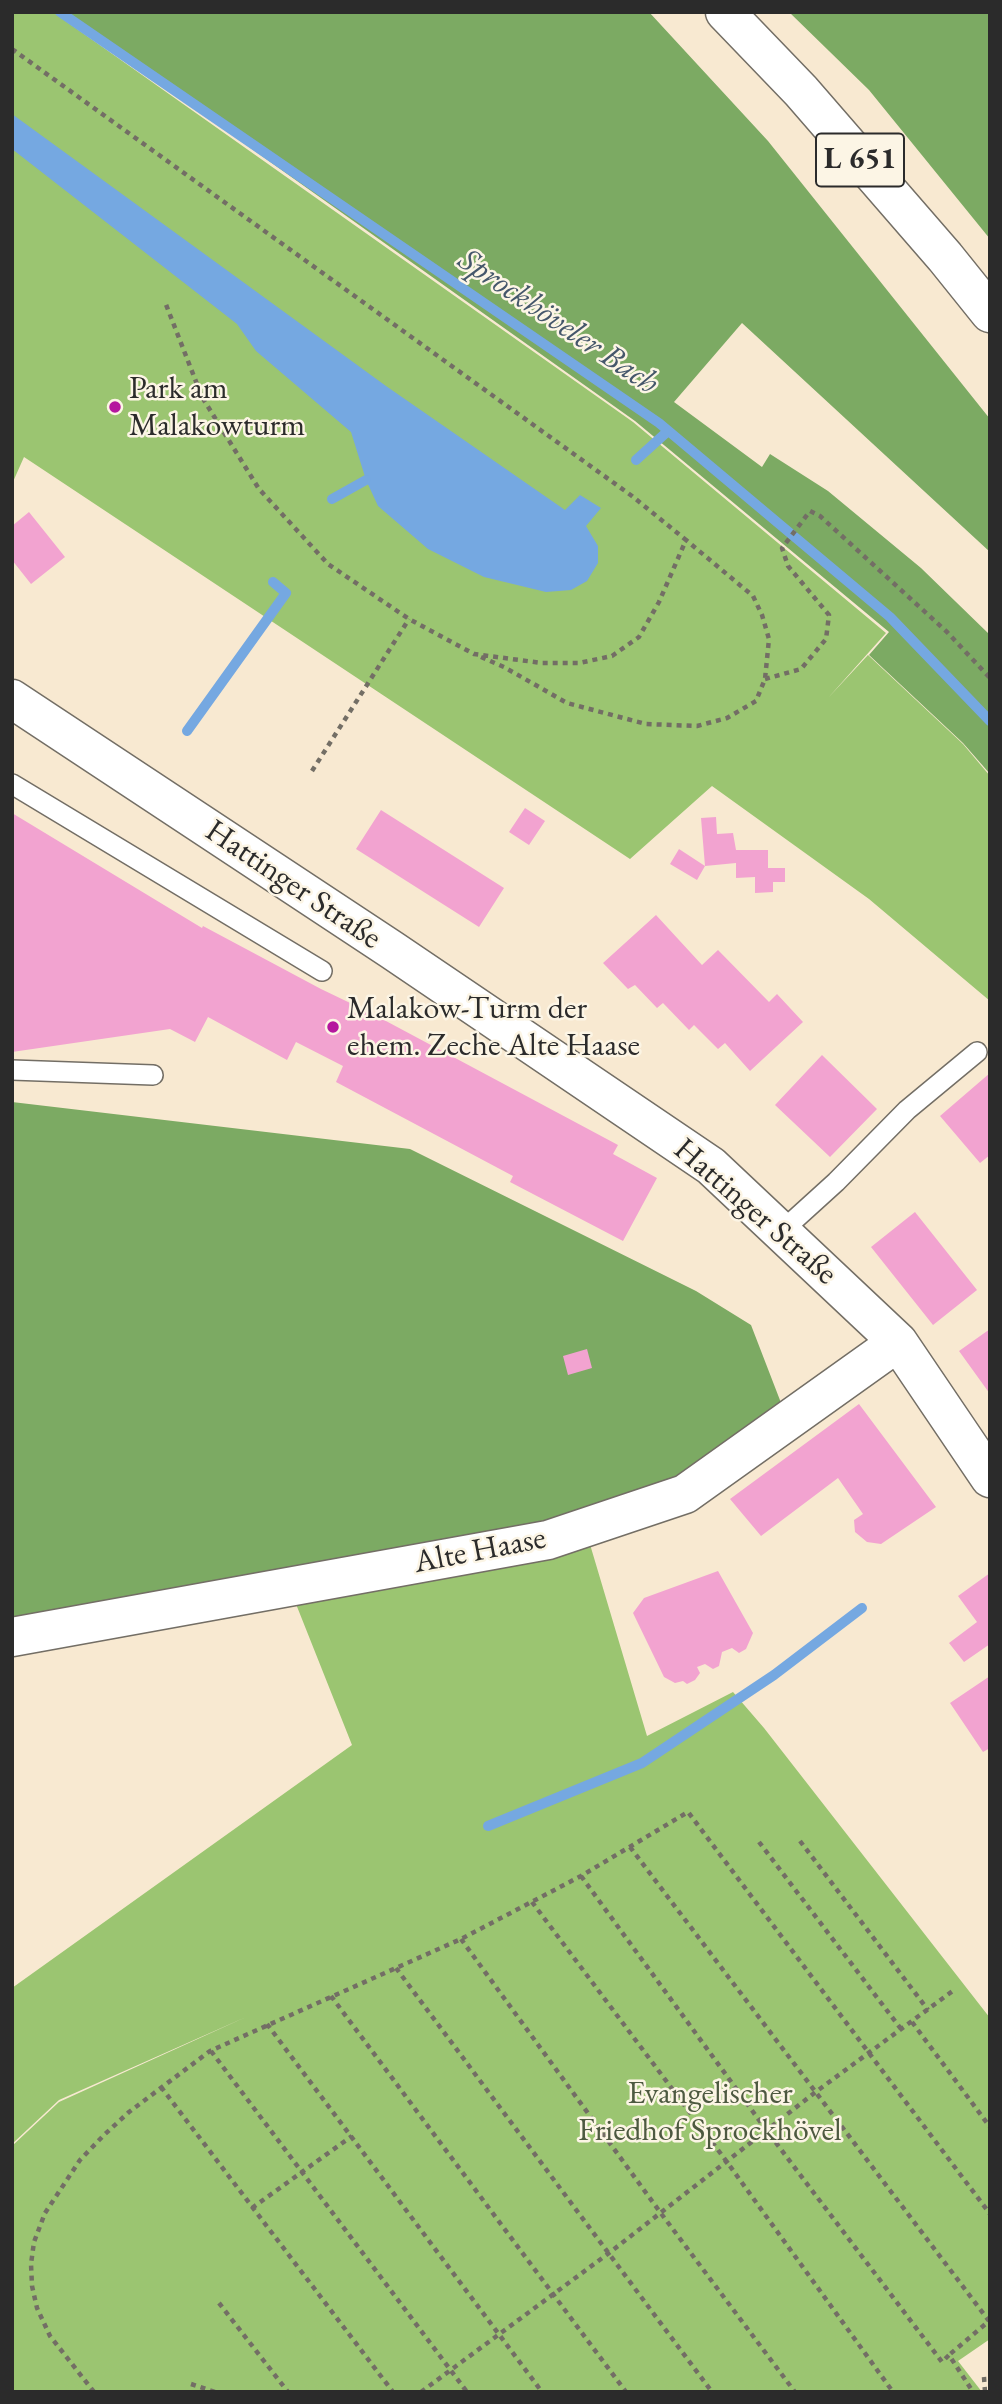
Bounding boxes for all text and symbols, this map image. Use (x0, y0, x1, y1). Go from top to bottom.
road number: L 651 (816, 134, 904, 186)
water label: Sprockhöveler Bach (450, 240, 666, 404)
place label: Park am Malakowturm (129, 370, 305, 445)
marker: Park am Malakowturm (107, 399, 123, 415)
street label: Hattinger Straße (198, 812, 388, 958)
place label: Malakow-Turm der ehem. Zeche Alte Haase (347, 990, 640, 1065)
marker: Malakow-Turm der ehem. Zeche Alte Haase (325, 1019, 341, 1035)
street label: Hattinger Straße (665, 1131, 845, 1293)
street label: Alte Haase (411, 1519, 549, 1583)
park label: Evangelischer Friedhof Sprockhövel (578, 2075, 842, 2150)

